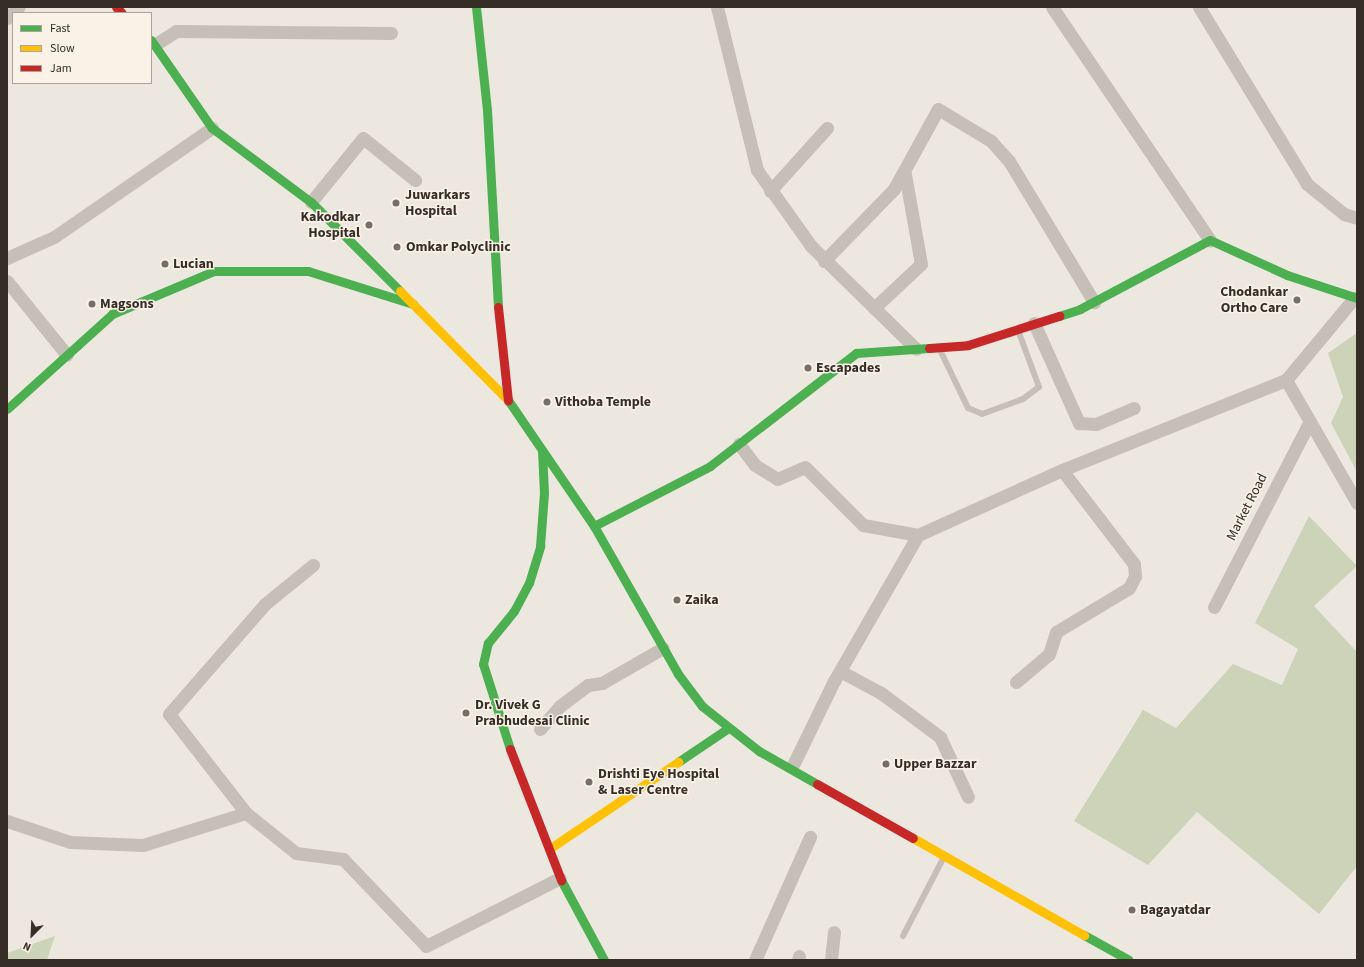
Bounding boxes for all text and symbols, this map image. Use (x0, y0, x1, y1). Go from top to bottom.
legend (12, 12, 152, 84)
text: Fast (50, 20, 70, 37)
text: Slow (50, 40, 75, 57)
text: Jam (50, 60, 72, 77)
place label: Juwarkars Hospital (405, 187, 470, 220)
marker: Juwarkars Hospital (390, 197, 402, 209)
place label: Kakodkar Hospital (300, 209, 360, 242)
marker: Kakodkar Hospital (363, 219, 375, 231)
place label: Omkar Polyclinic (406, 239, 511, 255)
marker: Omkar Polyclinic (391, 241, 403, 253)
place label: Lucian (173, 256, 214, 272)
marker: Lucian (160, 259, 170, 269)
place label: Chodankar Ortho Care (1220, 284, 1288, 316)
marker: Chodankar Ortho Care (1291, 294, 1303, 306)
place label: Magsons (100, 296, 154, 312)
marker: Magsons (87, 299, 97, 309)
place label: Escapades (816, 360, 880, 376)
marker: Escapades (803, 363, 813, 373)
place label: Vithoba Temple (555, 394, 651, 410)
marker: Vithoba Temple (542, 397, 552, 407)
street label: Market Road (1223, 471, 1271, 543)
place label: Zaika (685, 592, 719, 608)
marker: Zaika (672, 595, 682, 605)
place label: Dr. Vivek G Prabhudesai Clinic (475, 697, 590, 730)
marker: Dr. Vivek G Prabhudesai Clinic (460, 707, 472, 719)
place label: Upper Bazzar (894, 756, 976, 772)
marker: Upper Bazzar (881, 759, 891, 769)
place label: Drishti Eye Hospital & Laser Centre (598, 766, 719, 798)
marker: Drishti Eye Hospital & Laser Centre (583, 776, 595, 788)
place label: Bagayatdar (1140, 902, 1211, 918)
marker: Bagayatdar (1127, 905, 1137, 915)
north arrow (12, 915, 52, 955)
text: N (21, 938, 33, 955)

